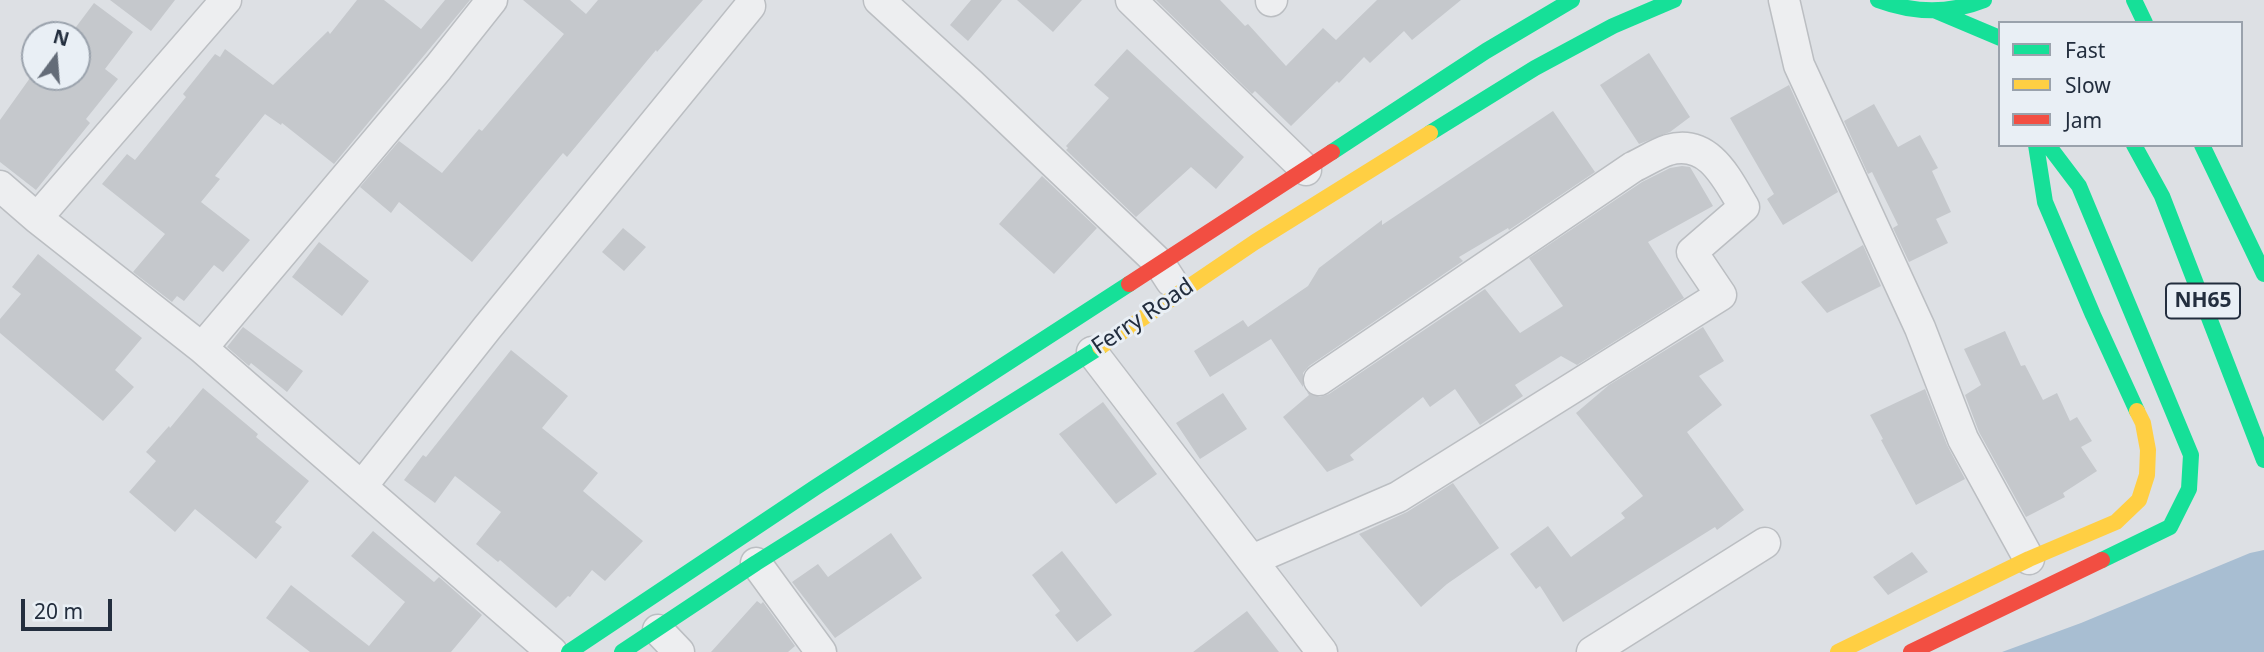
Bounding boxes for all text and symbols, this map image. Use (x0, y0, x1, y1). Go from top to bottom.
north arrow (21, 21, 91, 91)
legend (1998, 21, 2243, 147)
text: N (50, 23, 72, 52)
text: Fast (2065, 36, 2105, 64)
text: Slow (2065, 71, 2111, 99)
text: Jam (2065, 106, 2102, 134)
street label: Ferry Road (1087, 273, 1199, 361)
road number: NH65 (2166, 284, 2240, 318)
scale bar (24, 586, 116, 630)
text: 20 m (34, 597, 83, 625)

